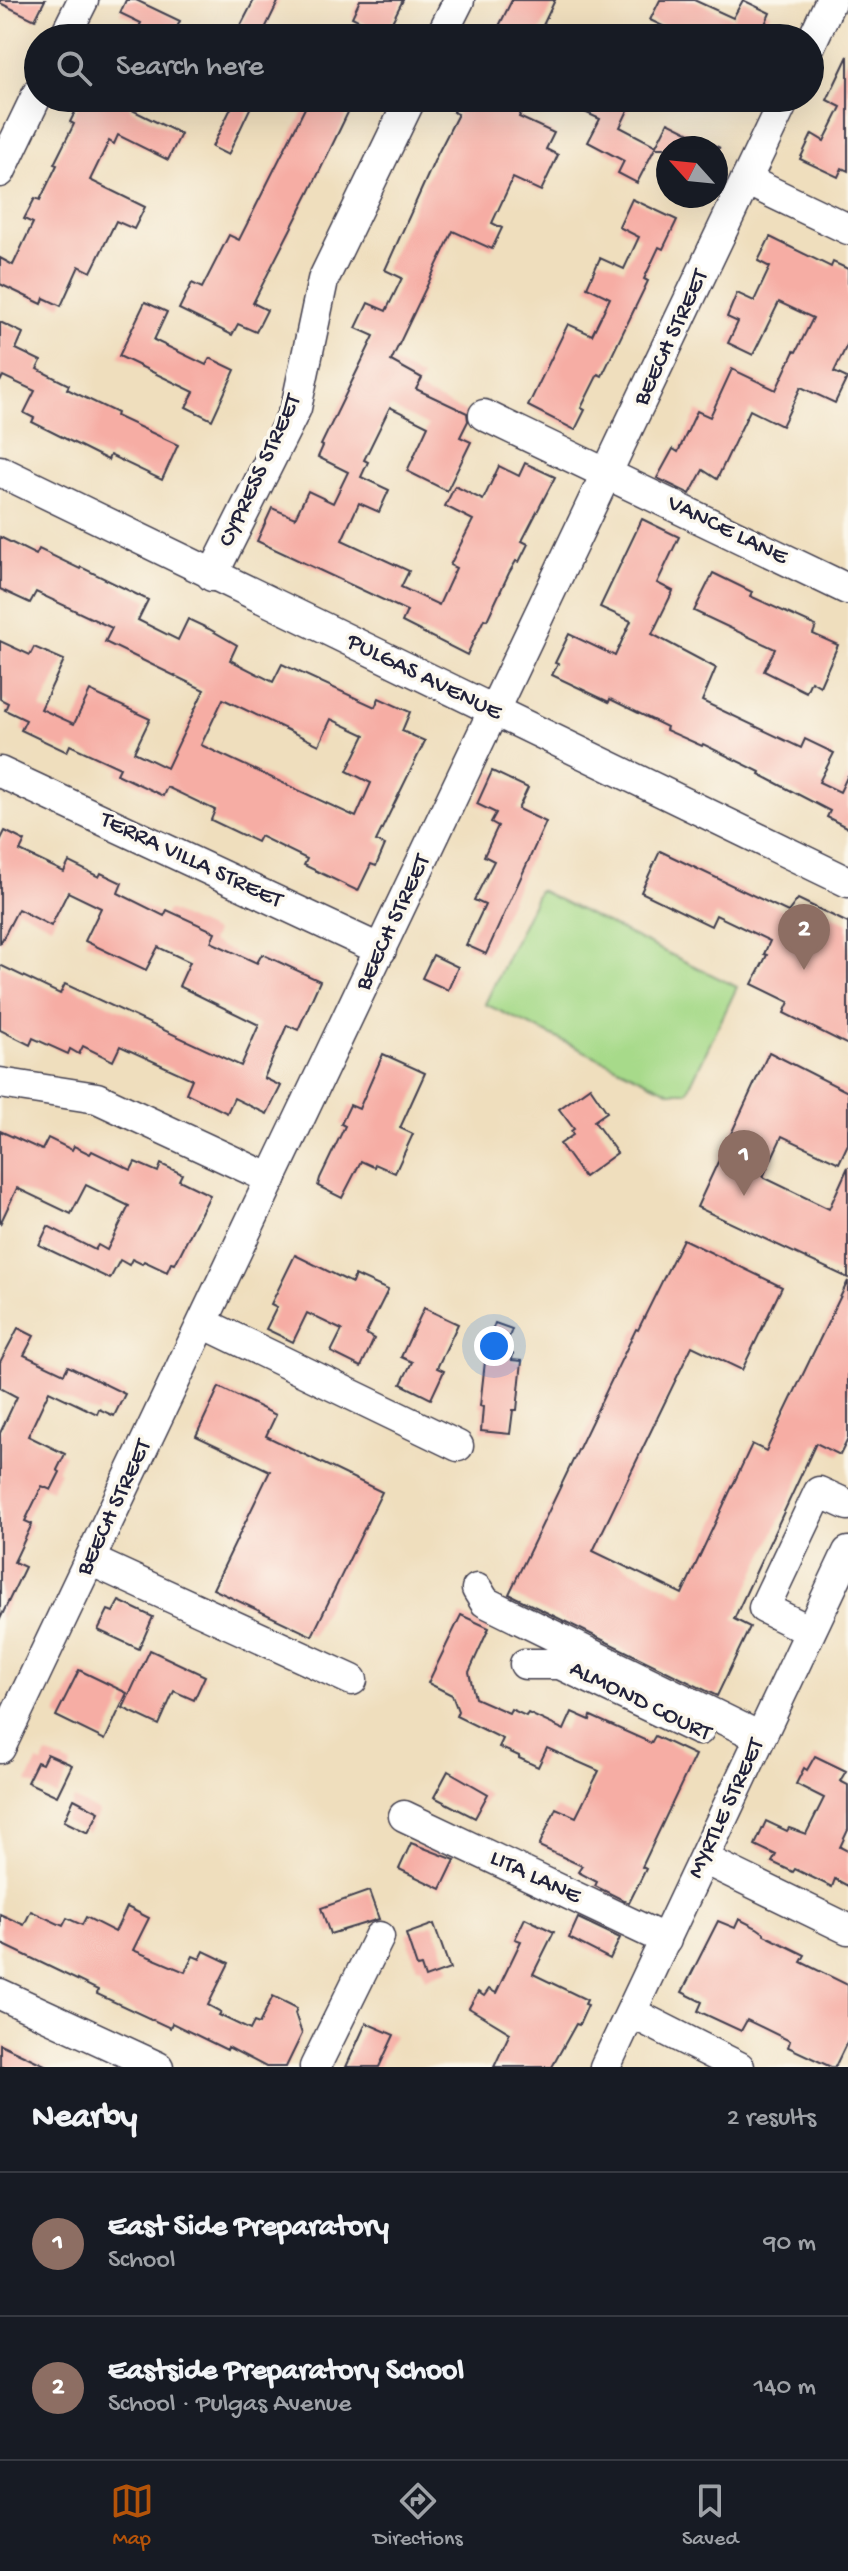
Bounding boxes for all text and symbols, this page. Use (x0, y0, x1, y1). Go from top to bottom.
search box (24, 24, 824, 112)
icon: search (52, 46, 96, 90)
text: Search here (116, 51, 264, 86)
north arrow (656, 136, 728, 208)
street label: BEECH STREET (627, 264, 717, 411)
street label: CYPRESS STREET (213, 389, 310, 552)
street label: VANCE LANE (661, 489, 793, 573)
street label: PULGAS AVENUE (341, 628, 507, 729)
street label: TERRA VILLA STREET (93, 805, 288, 917)
street label: BEECH STREET (349, 849, 439, 996)
pin: 2 (778, 904, 830, 970)
pin: 1 (718, 1130, 770, 1196)
your location (474, 1326, 514, 1366)
street label: BEECH STREET (70, 1434, 160, 1581)
street label: ALMOND COURT (564, 1655, 717, 1750)
street label: MYRTLE STREET (682, 1733, 773, 1884)
street label: LITA LANE (485, 1844, 586, 1912)
text: Nearby (32, 2099, 137, 2139)
text: 2 results (727, 2104, 816, 2135)
text: East Side Preparatory (108, 2211, 389, 2246)
text: 1 (53, 2229, 63, 2260)
text: 90 m (764, 2229, 816, 2260)
text: School (108, 2246, 176, 2277)
text: Eastside Preparatory School (108, 2355, 464, 2390)
text: 2 (52, 2373, 64, 2404)
text: 140 m (754, 2373, 816, 2404)
text: School · Pulgas Avenue (108, 2390, 351, 2421)
tab: Map (110, 2479, 154, 2553)
tab: Directions (373, 2479, 463, 2553)
tab: Saved (682, 2479, 738, 2553)

